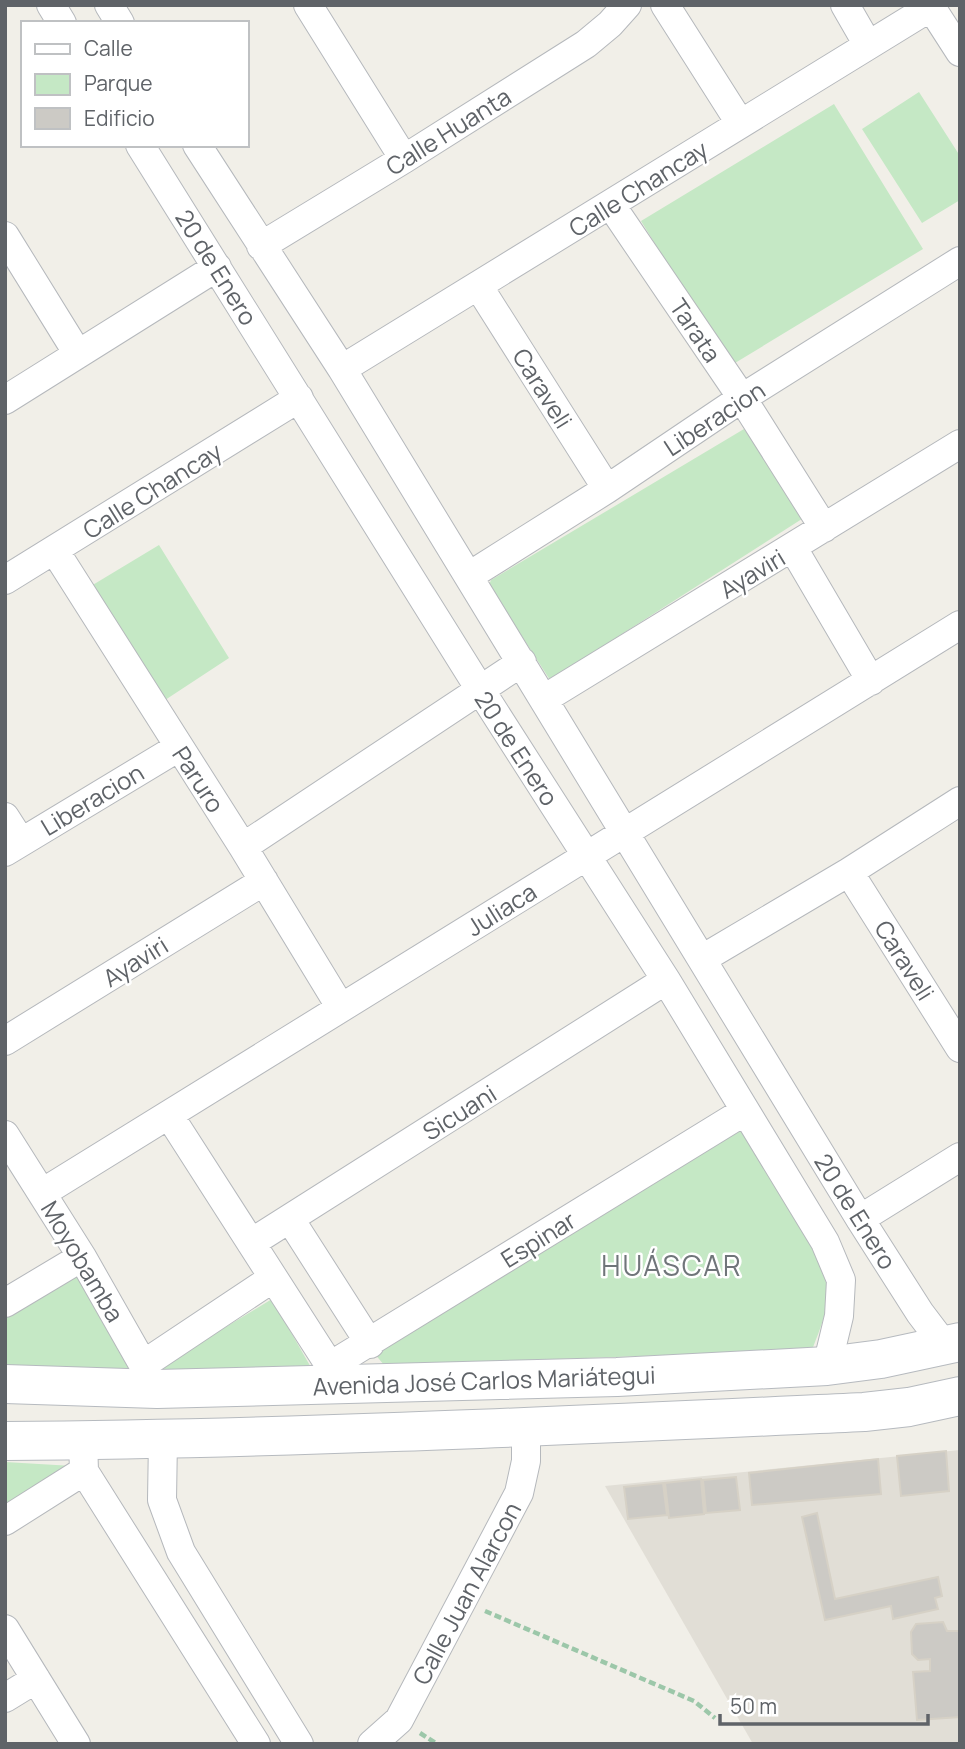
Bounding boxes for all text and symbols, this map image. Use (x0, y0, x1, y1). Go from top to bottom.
legend (21, 21, 248, 147)
text: Calle (84, 34, 133, 62)
text: Parque (84, 69, 153, 97)
street label: Calle Huanta (379, 79, 517, 183)
text: Edificio (84, 104, 155, 132)
street label: Calle Chancay (562, 132, 714, 244)
street label: 20 de Enero (168, 203, 266, 331)
street label: Tarata (663, 292, 729, 368)
street label: Caraveli (506, 342, 580, 434)
street label: Liberacion (657, 373, 771, 463)
street label: Calle Chancay (76, 434, 228, 546)
street label: Ayaviri (713, 541, 791, 605)
street label: 20 de Enero (468, 684, 566, 812)
street label: Paruro (165, 739, 233, 819)
street label: Liberacion (34, 755, 150, 843)
street label: Juliaca (460, 875, 542, 943)
street label: Caraveli (868, 914, 942, 1006)
street label: Ayaviri (96, 928, 174, 994)
street label: Sicuani (416, 1077, 502, 1147)
street label: 20 de Enero (807, 1147, 905, 1275)
street label: Moyobamba (34, 1194, 132, 1328)
street label: Espinar (494, 1203, 582, 1275)
district label: HUÁSCAR (601, 1246, 743, 1284)
street label: Avenida José Carlos Mariátegui (312, 1358, 656, 1402)
street label: Calle Juan Alarcon (404, 1496, 528, 1690)
scale bar (720, 1682, 928, 1726)
text: 50 m (730, 1692, 777, 1720)

